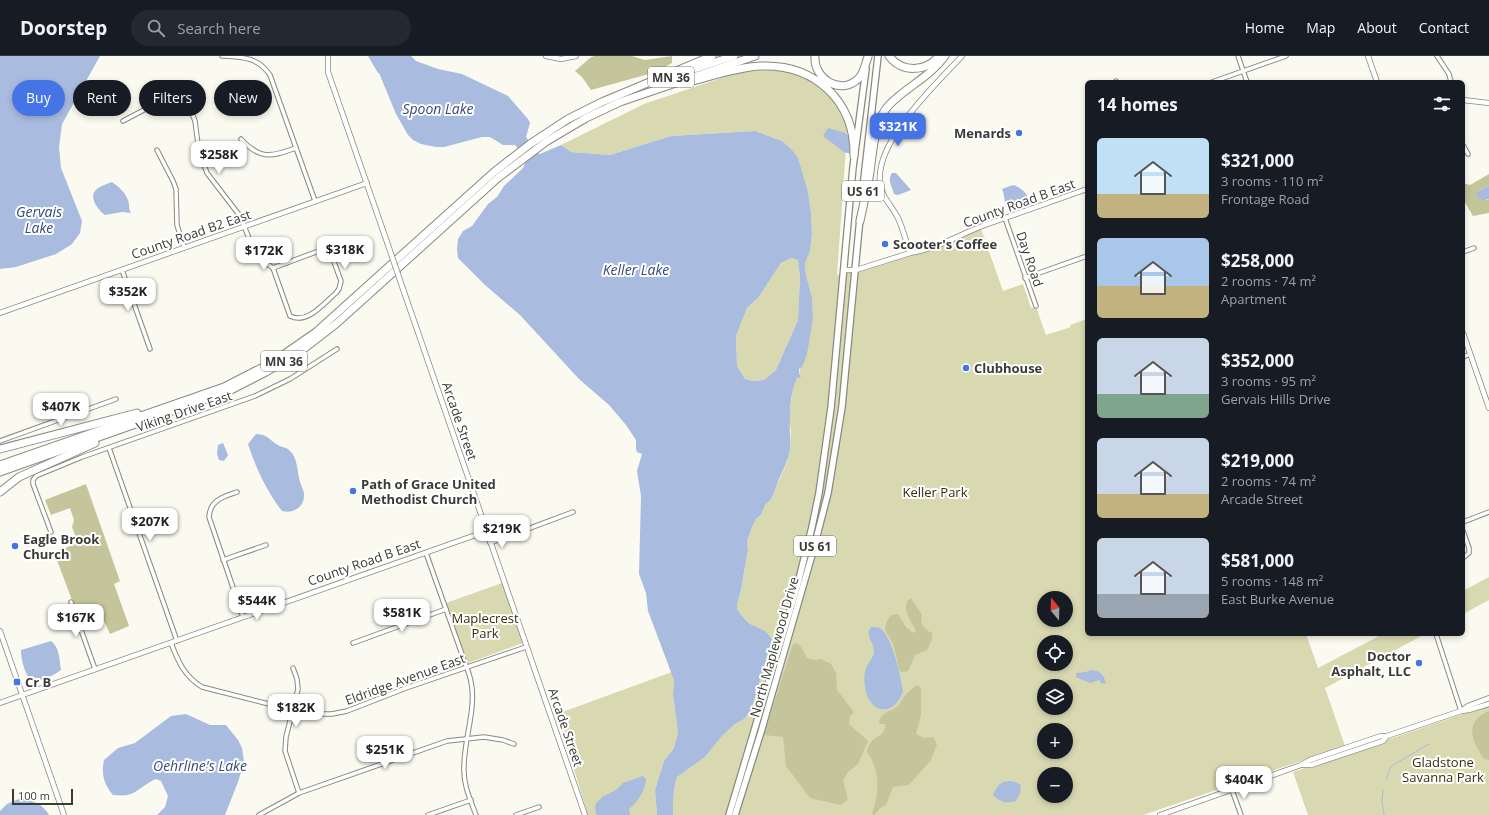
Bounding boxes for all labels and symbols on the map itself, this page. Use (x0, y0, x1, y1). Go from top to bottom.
road number: MN 36 (648, 67, 694, 87)
water label: Spoon Lake (402, 99, 474, 118)
pin: $321K (870, 113, 926, 147)
place label: Menards (954, 124, 1011, 142)
marker: Menards (1014, 128, 1024, 138)
pin: $258K (191, 141, 247, 175)
street label: County Road B East (961, 174, 1078, 232)
road number: US 61 (842, 181, 884, 201)
water label: Gervais Lake (16, 202, 62, 237)
street label: County Road B2 East (129, 205, 254, 263)
street label: Day Road (1012, 229, 1048, 289)
place label: Scooter's Coffee (893, 235, 998, 253)
pin: $318K (317, 236, 373, 270)
pin: $172K (236, 237, 292, 271)
marker: Scooter's Coffee (880, 239, 890, 249)
water label: Keller Lake (603, 260, 669, 279)
pin: $352K (100, 278, 156, 312)
road number: MN 36 (261, 351, 307, 371)
place label: Clubhouse (974, 359, 1043, 377)
marker: Clubhouse (961, 363, 971, 373)
street label: Arcade Street (438, 379, 482, 463)
street label: Viking Drive East (134, 386, 235, 436)
pin: $407K (33, 393, 89, 427)
place label: Path of Grace United Methodist Church (361, 475, 496, 508)
park label: Keller Park (903, 483, 968, 501)
marker: Path of Grace United Methodist Church (348, 486, 358, 496)
pin: $207K (122, 508, 178, 542)
pin: $219K (474, 515, 530, 549)
place label: Eagle Brook Church (23, 530, 100, 563)
street label: County Road B East (305, 534, 423, 590)
road number: US 61 (794, 536, 836, 556)
marker: Eagle Brook Church (10, 541, 20, 551)
street label: North Maplewood Drive (745, 575, 803, 719)
pin: $544K (229, 587, 285, 621)
north arrow (1037, 591, 1073, 627)
pin: $581K (374, 599, 430, 633)
pin: $167K (48, 604, 104, 638)
park label: Maplecrest Park (451, 609, 519, 642)
place label: Doctor Asphalt, LLC (1331, 647, 1411, 680)
street label: Eldridge Avenue East (342, 649, 468, 709)
marker: Doctor Asphalt, LLC (1414, 658, 1424, 668)
place label: Cr B (25, 673, 52, 691)
marker: Cr B (12, 677, 22, 687)
street label: Arcade Street (544, 685, 588, 769)
pin: $182K (268, 694, 324, 728)
pin: $251K (357, 736, 413, 770)
park label: Gladstone Savanna Park (1402, 753, 1484, 786)
water label: Oehrline's Lake (153, 756, 247, 775)
pin: $404K (1216, 766, 1272, 800)
scale bar (12, 787, 73, 806)

